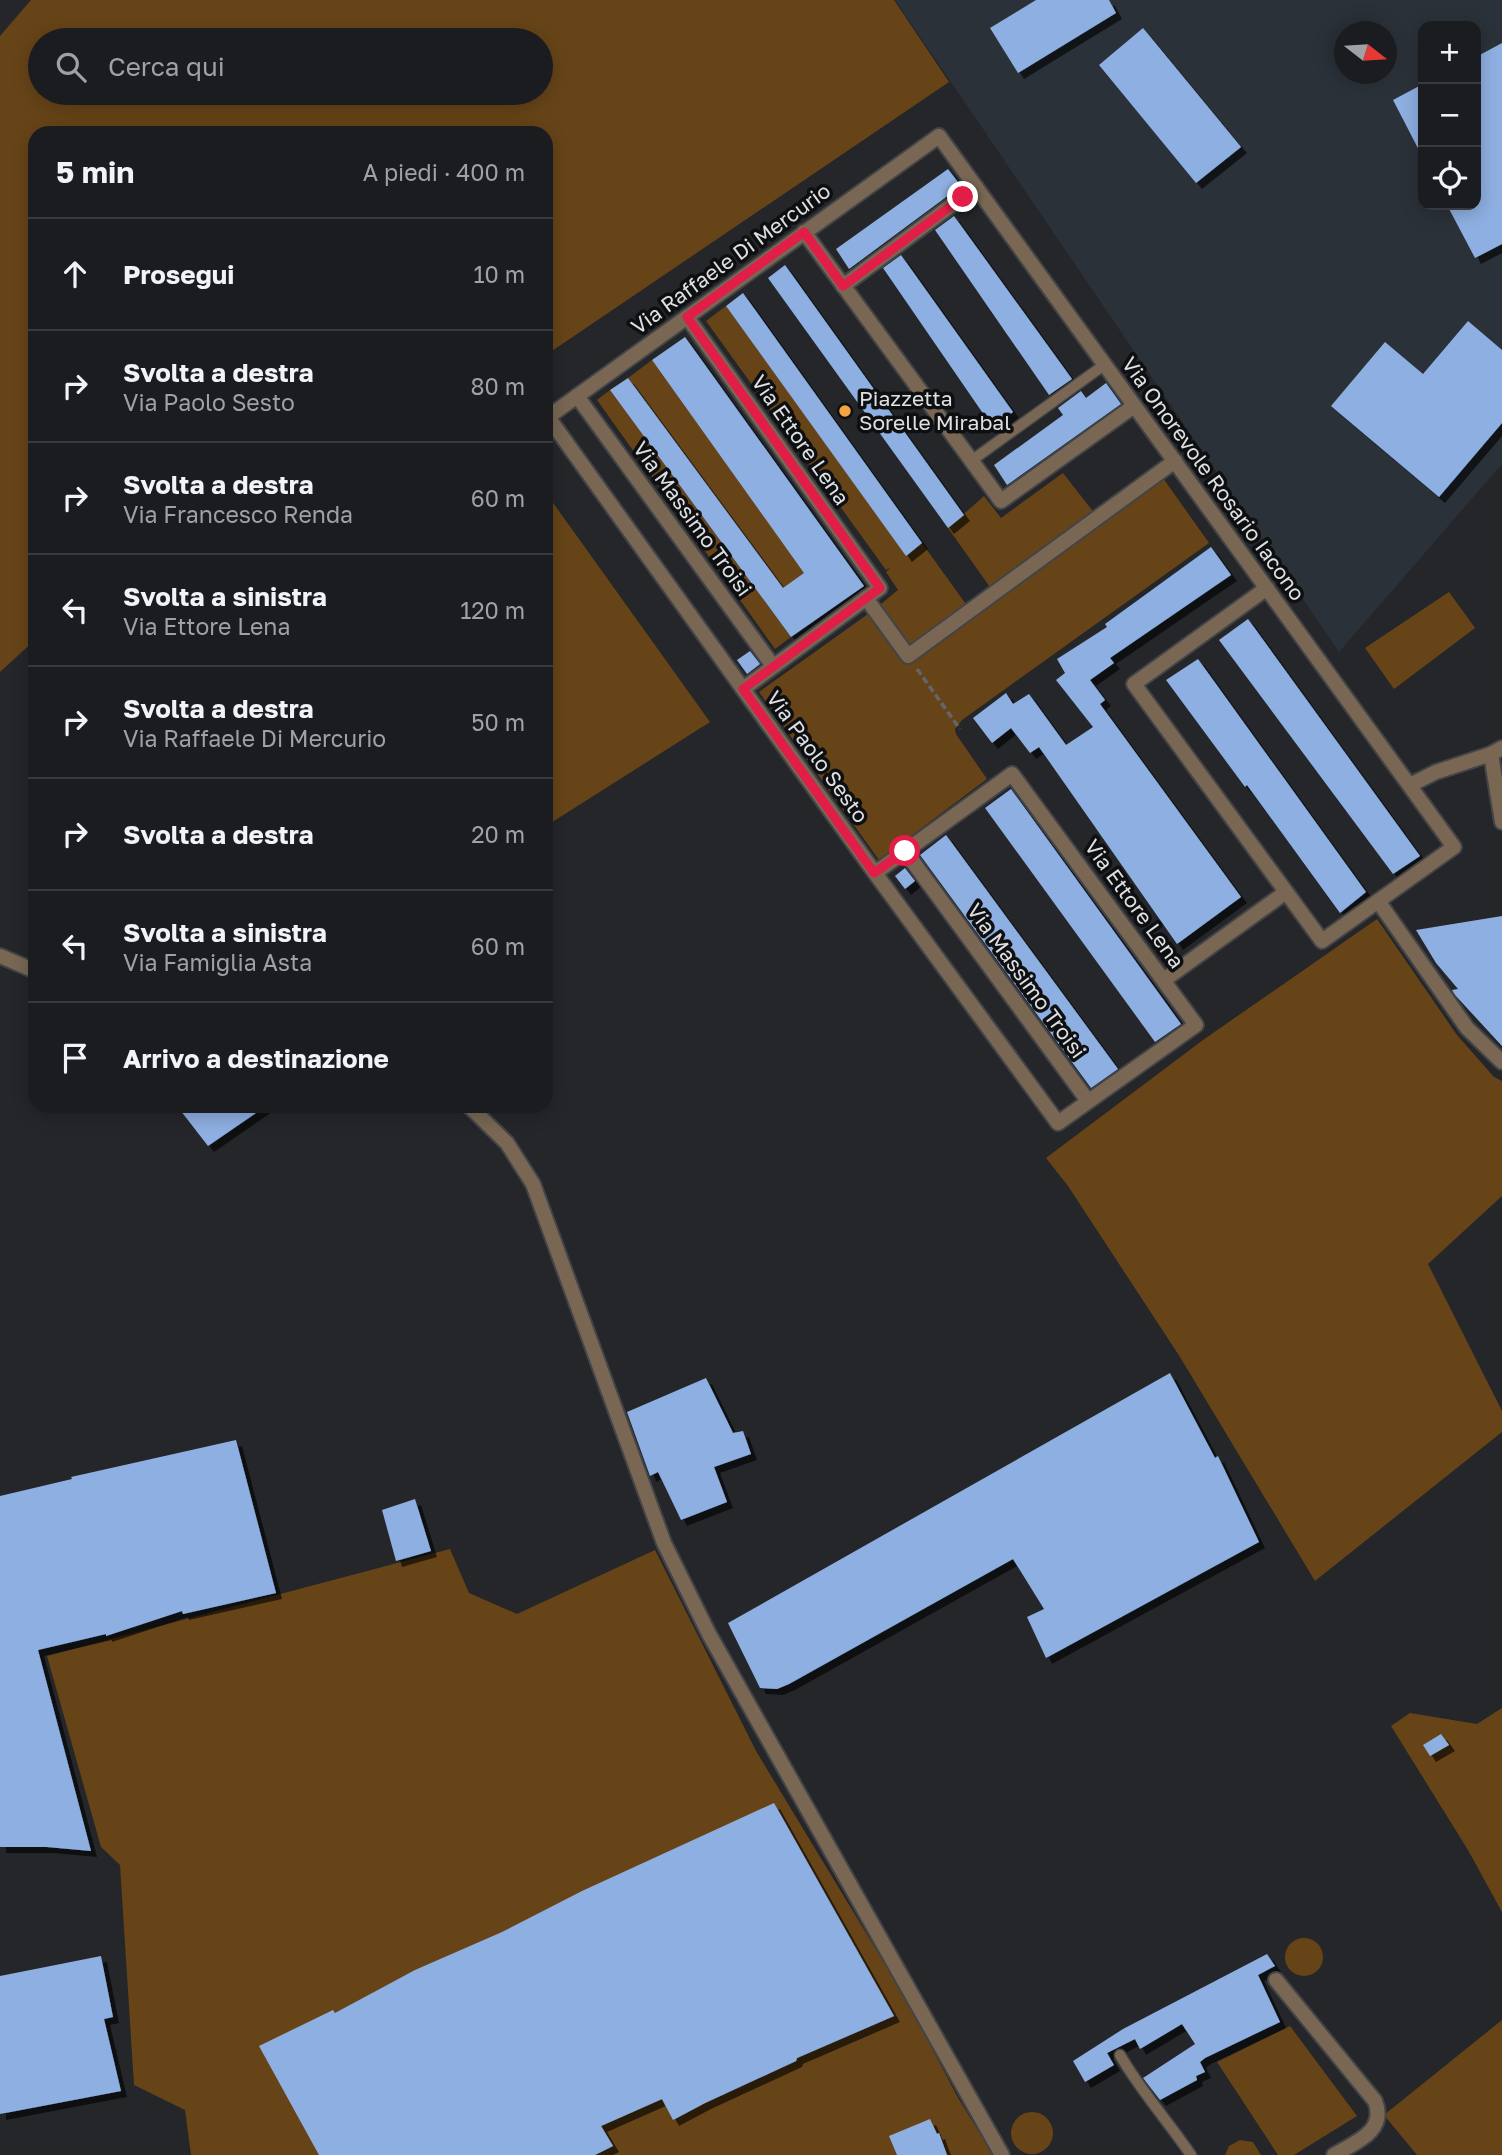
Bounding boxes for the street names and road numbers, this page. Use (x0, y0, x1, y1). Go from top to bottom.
street label: Via Raffaele Di Mercurio (626, 177, 835, 339)
street label: Via Onorevole Rosario Iacono (1117, 352, 1311, 605)
street label: Via Ettore Lena (746, 369, 855, 510)
street label: Via Massimo Troisi (628, 436, 758, 601)
street label: Via Paolo Sesto (761, 685, 874, 828)
street label: Via Ettore Lena (1079, 834, 1190, 973)
street label: Via Massimo Troisi (962, 898, 1092, 1063)

